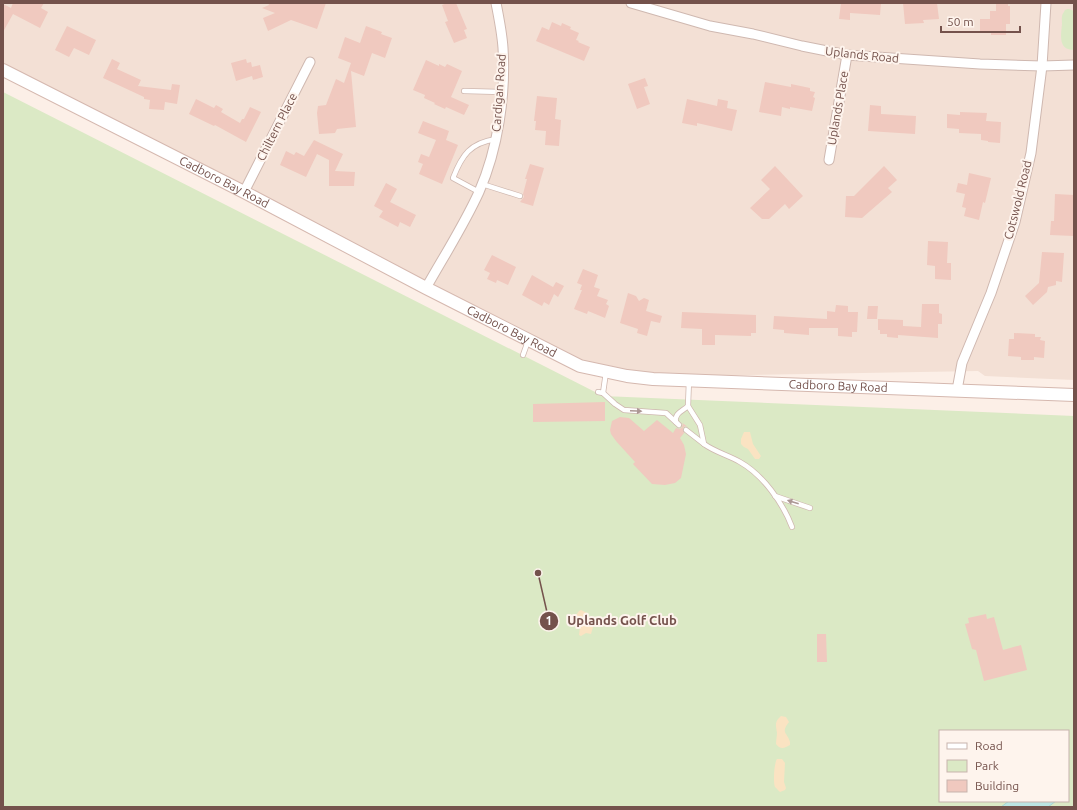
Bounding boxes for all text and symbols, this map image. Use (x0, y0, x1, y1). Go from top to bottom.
scale bar (941, 8, 1020, 34)
text: 50 m (947, 15, 974, 28)
street label: Uplands Road (825, 44, 900, 65)
street label: Cardigan Road (489, 53, 508, 132)
street label: Uplands Place (825, 70, 850, 146)
street label: Chiltern Place (254, 91, 299, 163)
street label: Cadboro Bay Road (177, 153, 271, 210)
street label: Cotswold Road (1001, 159, 1034, 241)
street label: Cadboro Bay Road (465, 303, 559, 359)
street label: Cadboro Bay Road (788, 377, 888, 394)
one-way arrow (630, 407, 642, 414)
one-way arrow (786, 499, 798, 505)
callout: Uplands Golf Club (539, 608, 685, 633)
text: Uplands Golf Club (567, 613, 677, 627)
text: 1 (546, 614, 552, 627)
legend (939, 730, 1069, 802)
text: Road (975, 739, 1003, 752)
text: Park (975, 759, 999, 772)
text: Building (975, 779, 1019, 792)

